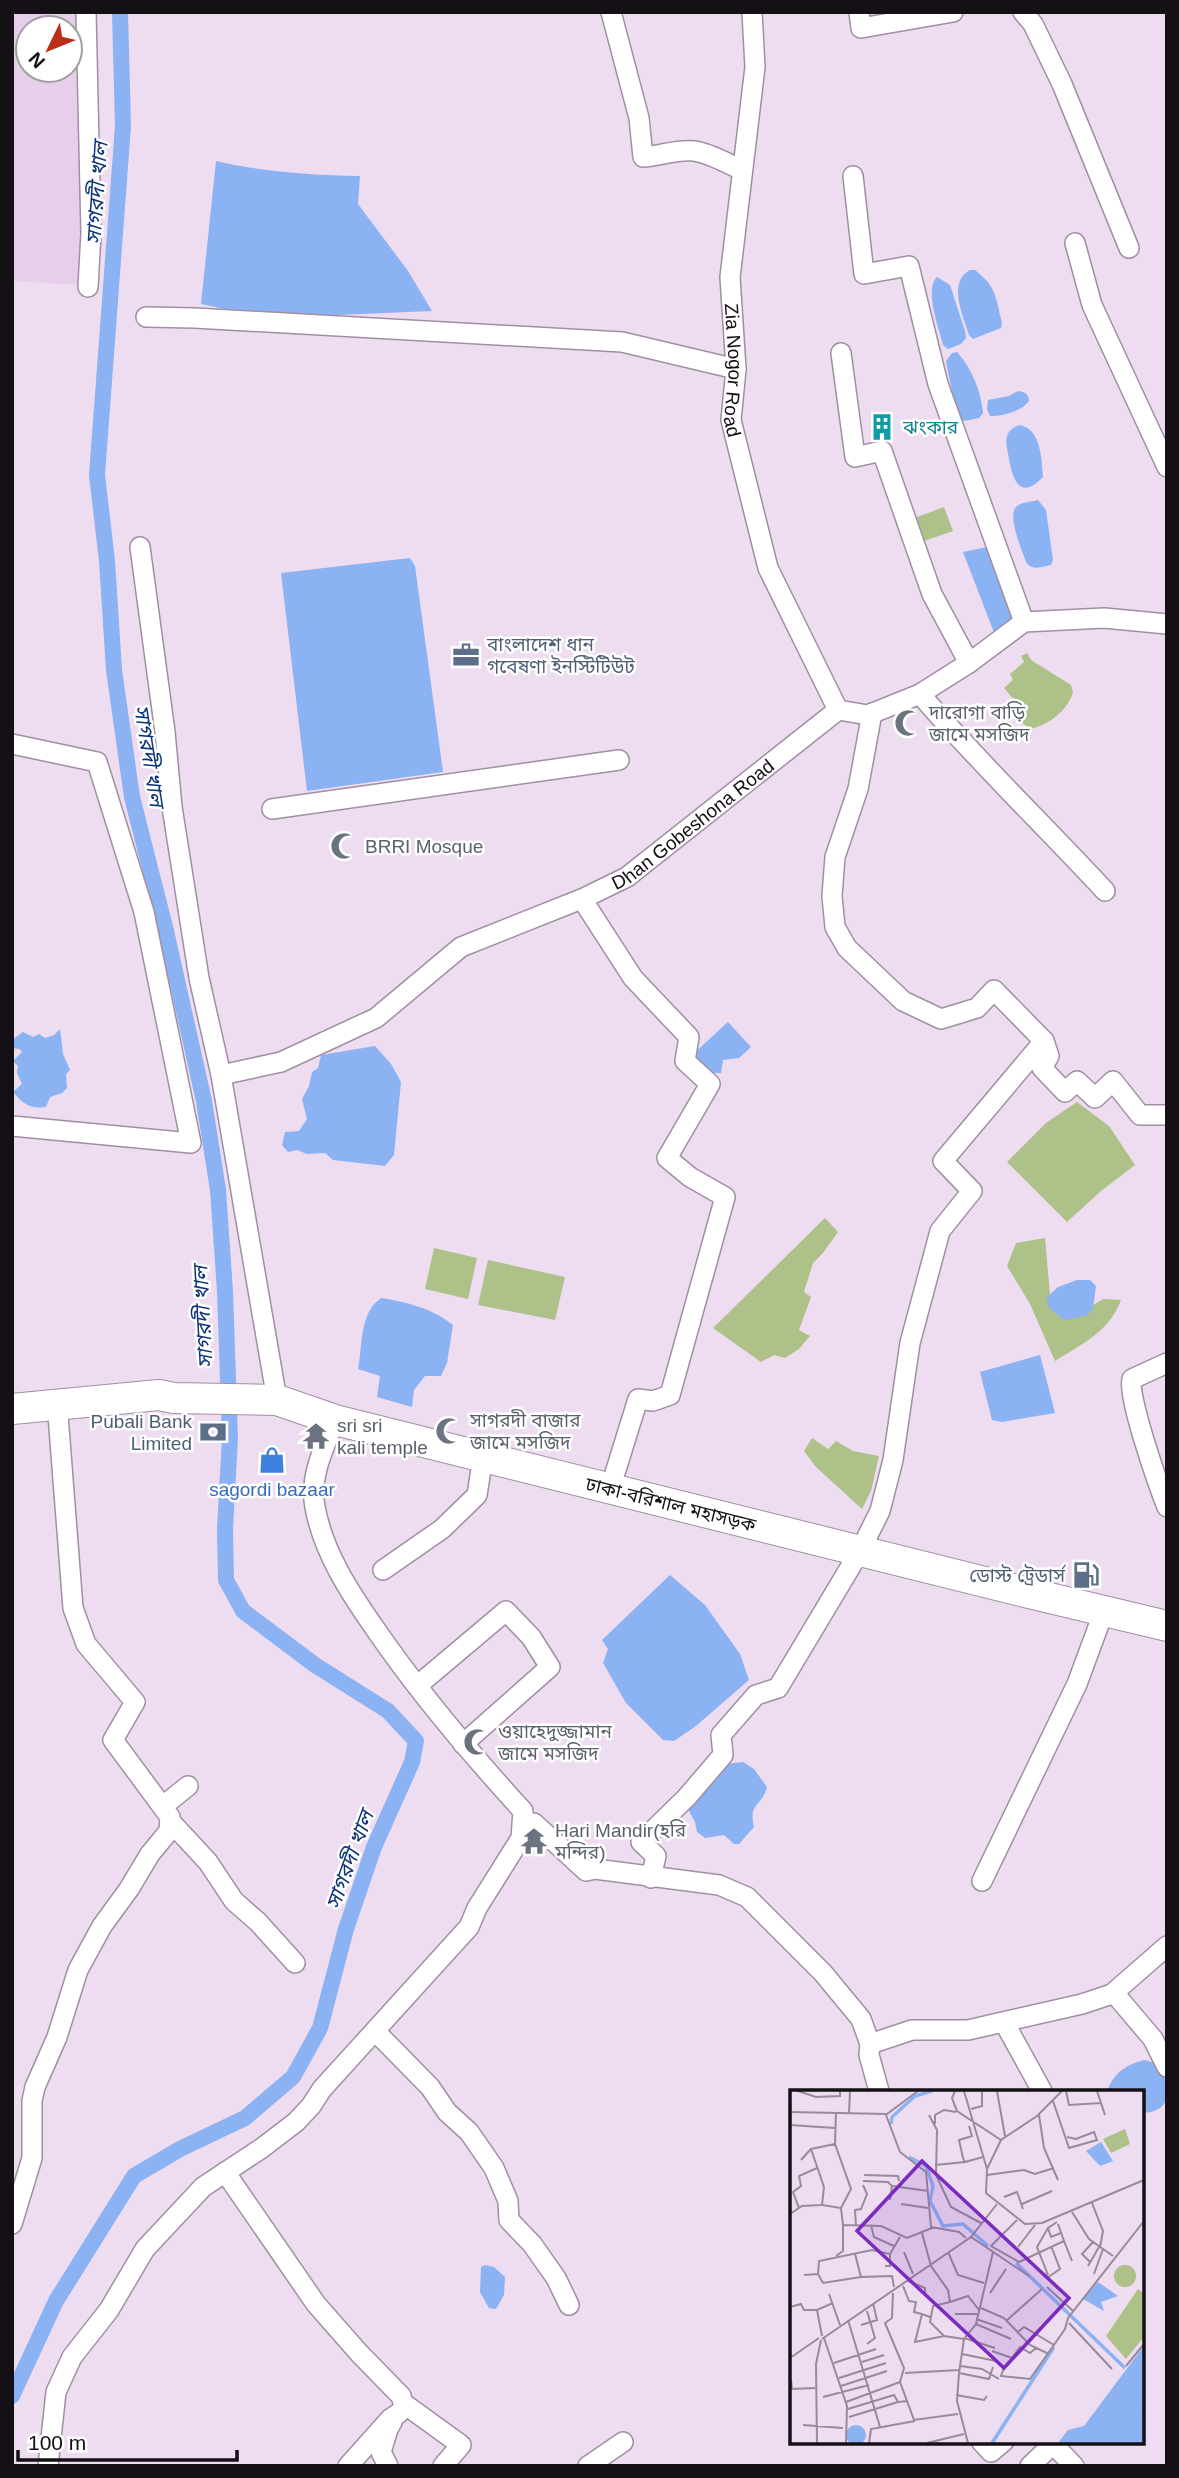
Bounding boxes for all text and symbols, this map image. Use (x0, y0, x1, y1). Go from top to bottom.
north arrow (14, 14, 84, 84)
text: N (25, 48, 49, 72)
water label: সাগরদী খাল (80, 137, 112, 245)
street label: Zia Nogor Road (719, 303, 746, 439)
building icon: ঝংকার (867, 412, 897, 442)
place label: ঝংকার (902, 417, 959, 438)
place label: বাংলাদেশ ধান গবেষণা ইনস্টিটিউট (486, 634, 635, 677)
office icon: বাংলাদেশ ধান গবেষণা ইনস্টিটিউট (451, 640, 481, 670)
place label: দারোগা বাড়ি জামে মসজিদ (928, 701, 1030, 745)
water label: সাগরদী খাল (130, 703, 170, 812)
mosque icon: দারোগা বাড়ি জামে মসজিদ (893, 708, 923, 738)
street label: Dhan Gobeshona Road (608, 755, 778, 894)
mosque icon: BRRI Mosque (329, 831, 359, 861)
place label: BRRI Mosque (365, 836, 483, 857)
water label: সাগরদী খাল (187, 1262, 217, 1369)
place label: সাগরদী বাজার জামে মসজিদ (469, 1409, 581, 1453)
place label: Pubali Bank Limited (91, 1411, 192, 1454)
place label: sri sri kali temple (337, 1415, 428, 1458)
mosque icon: সাগরদী বাজার জামে মসজিদ (434, 1416, 464, 1446)
bank icon: Pubali Bank Limited (198, 1417, 228, 1447)
temple icon: sri sri kali temple (301, 1421, 331, 1451)
shop icon: sagordi bazaar (257, 1445, 287, 1475)
street label: ঢাকা-বরিশাল মহাসড়ক (583, 1472, 759, 1536)
place label: sagordi bazaar (209, 1479, 336, 1500)
fuel station icon: ডোস্ট ট্রেডার্স (1071, 1560, 1101, 1590)
place label: ডোস্ট ট্রেডার্স (969, 1564, 1066, 1586)
place label: ওয়াহেদুজ্জামান জামে মসজিদ (497, 1721, 612, 1764)
mosque icon: ওয়াহেদুজ্জামান জামে মসজিদ (462, 1727, 492, 1757)
water label: সাগরদী খাল (320, 1804, 379, 1912)
place label: Hari Mandir(হরি মন্দির) (554, 1819, 687, 1863)
temple icon: Hari Mandir(হরি মন্দির) (519, 1826, 549, 1856)
inset map (790, 2090, 1144, 2443)
scale bar (18, 2418, 236, 2462)
text: 100 m (28, 2431, 86, 2454)

